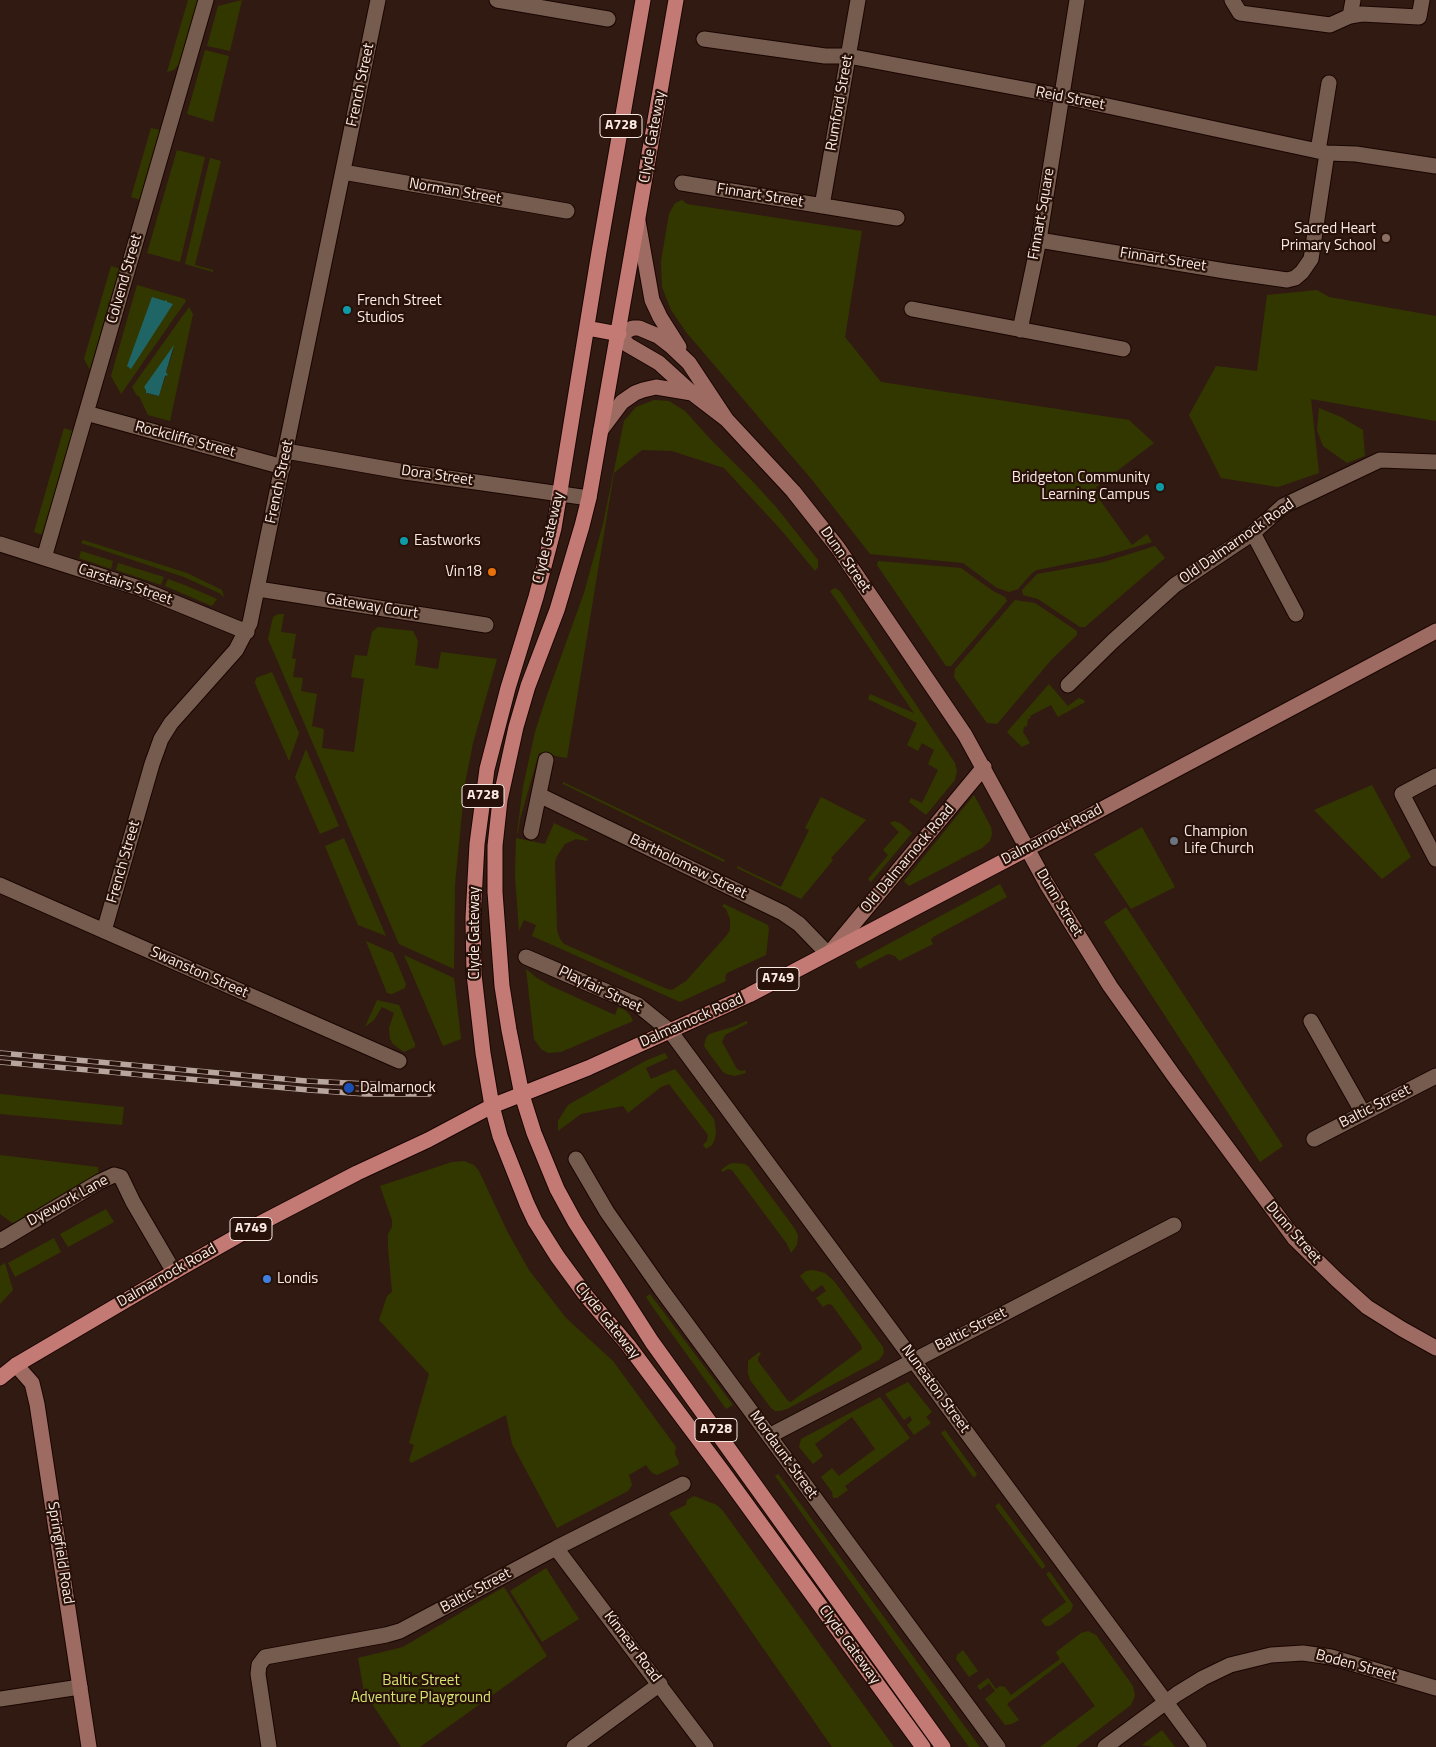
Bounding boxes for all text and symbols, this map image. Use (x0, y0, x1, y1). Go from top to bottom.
street label: French Street (343, 42, 379, 128)
street label: Rumford Street (823, 54, 857, 152)
street label: Reid Street (1034, 83, 1106, 115)
street label: Clyde Gateway (636, 90, 670, 184)
road number: A728 (600, 114, 642, 138)
street label: Finnart Square (1025, 167, 1059, 261)
street label: Norman Street (408, 175, 502, 209)
street label: Finnart Street (716, 180, 804, 212)
place label: Sacred Heart Primary School (1281, 220, 1376, 255)
street label: Colvend Street (104, 232, 146, 326)
marker: Sacred Heart Primary School (1380, 232, 1392, 244)
street label: Finnart Street (1119, 244, 1207, 276)
place label: French Street Studios (357, 292, 442, 327)
marker: French Street Studios (341, 304, 353, 316)
street label: Rockcliffe Street (133, 418, 237, 462)
street label: French Street (262, 439, 298, 525)
street label: Dora Street (400, 462, 474, 490)
place label: Bridgeton Community Learning Campus (1012, 469, 1150, 504)
marker: Bridgeton Community Learning Campus (1154, 481, 1166, 493)
street label: Clyde Gateway (530, 491, 568, 585)
street label: Old Dalmarnock Road (1176, 496, 1298, 588)
street label: Dunn Street (816, 524, 874, 596)
place label: Eastworks (414, 532, 481, 550)
marker: Eastworks (398, 535, 410, 547)
street label: Carstairs Street (76, 561, 174, 609)
place label: Vin18 (445, 563, 482, 581)
marker: Vin18 (486, 566, 498, 578)
street label: Gateway Court (325, 591, 419, 623)
road number: A728 (462, 784, 504, 808)
street label: Old Dalmarnock Road (857, 801, 959, 917)
street label: Dalmarnock Road (999, 801, 1105, 869)
street label: French Street (104, 819, 144, 905)
place label: Champion Life Church (1184, 823, 1254, 858)
street label: Bartholomew Street (627, 831, 749, 903)
marker: Champion Life Church (1168, 835, 1180, 847)
street label: Dunn Street (1032, 866, 1086, 940)
street label: Clyde Gateway (466, 886, 484, 980)
street label: Swanston Street (147, 943, 251, 1003)
street label: Playfair Street (555, 963, 645, 1017)
road number: A749 (757, 968, 799, 991)
street label: Dalmarnock Road (637, 990, 747, 1052)
place label: Dalmarnock (360, 1079, 436, 1097)
marker: Dalmarnock (342, 1081, 356, 1095)
street label: Baltic Street (1336, 1081, 1414, 1133)
street label: Dyework Lane (24, 1171, 112, 1231)
street label: Dunn Street (1261, 1199, 1325, 1267)
road number: A749 (230, 1218, 272, 1240)
street label: Dalmarnock Road (114, 1240, 220, 1312)
place label: Londis (277, 1270, 318, 1288)
marker: Londis (261, 1273, 273, 1285)
street label: Clyde Gateway (571, 1279, 643, 1363)
street label: Baltic Street (932, 1304, 1010, 1356)
street label: Nuneaton Street (897, 1341, 973, 1437)
street label: Mordaunt Street (745, 1408, 821, 1502)
road number: A728 (695, 1418, 737, 1442)
street label: Springfield Road (43, 1501, 77, 1605)
street label: Baltic Street (438, 1565, 514, 1617)
street label: Clyde Gateway (814, 1602, 884, 1688)
street label: Kinnear Road (600, 1608, 664, 1686)
street label: Boden Street (1314, 1647, 1398, 1685)
park label: Baltic Street Adventure Playground (351, 1672, 491, 1707)

